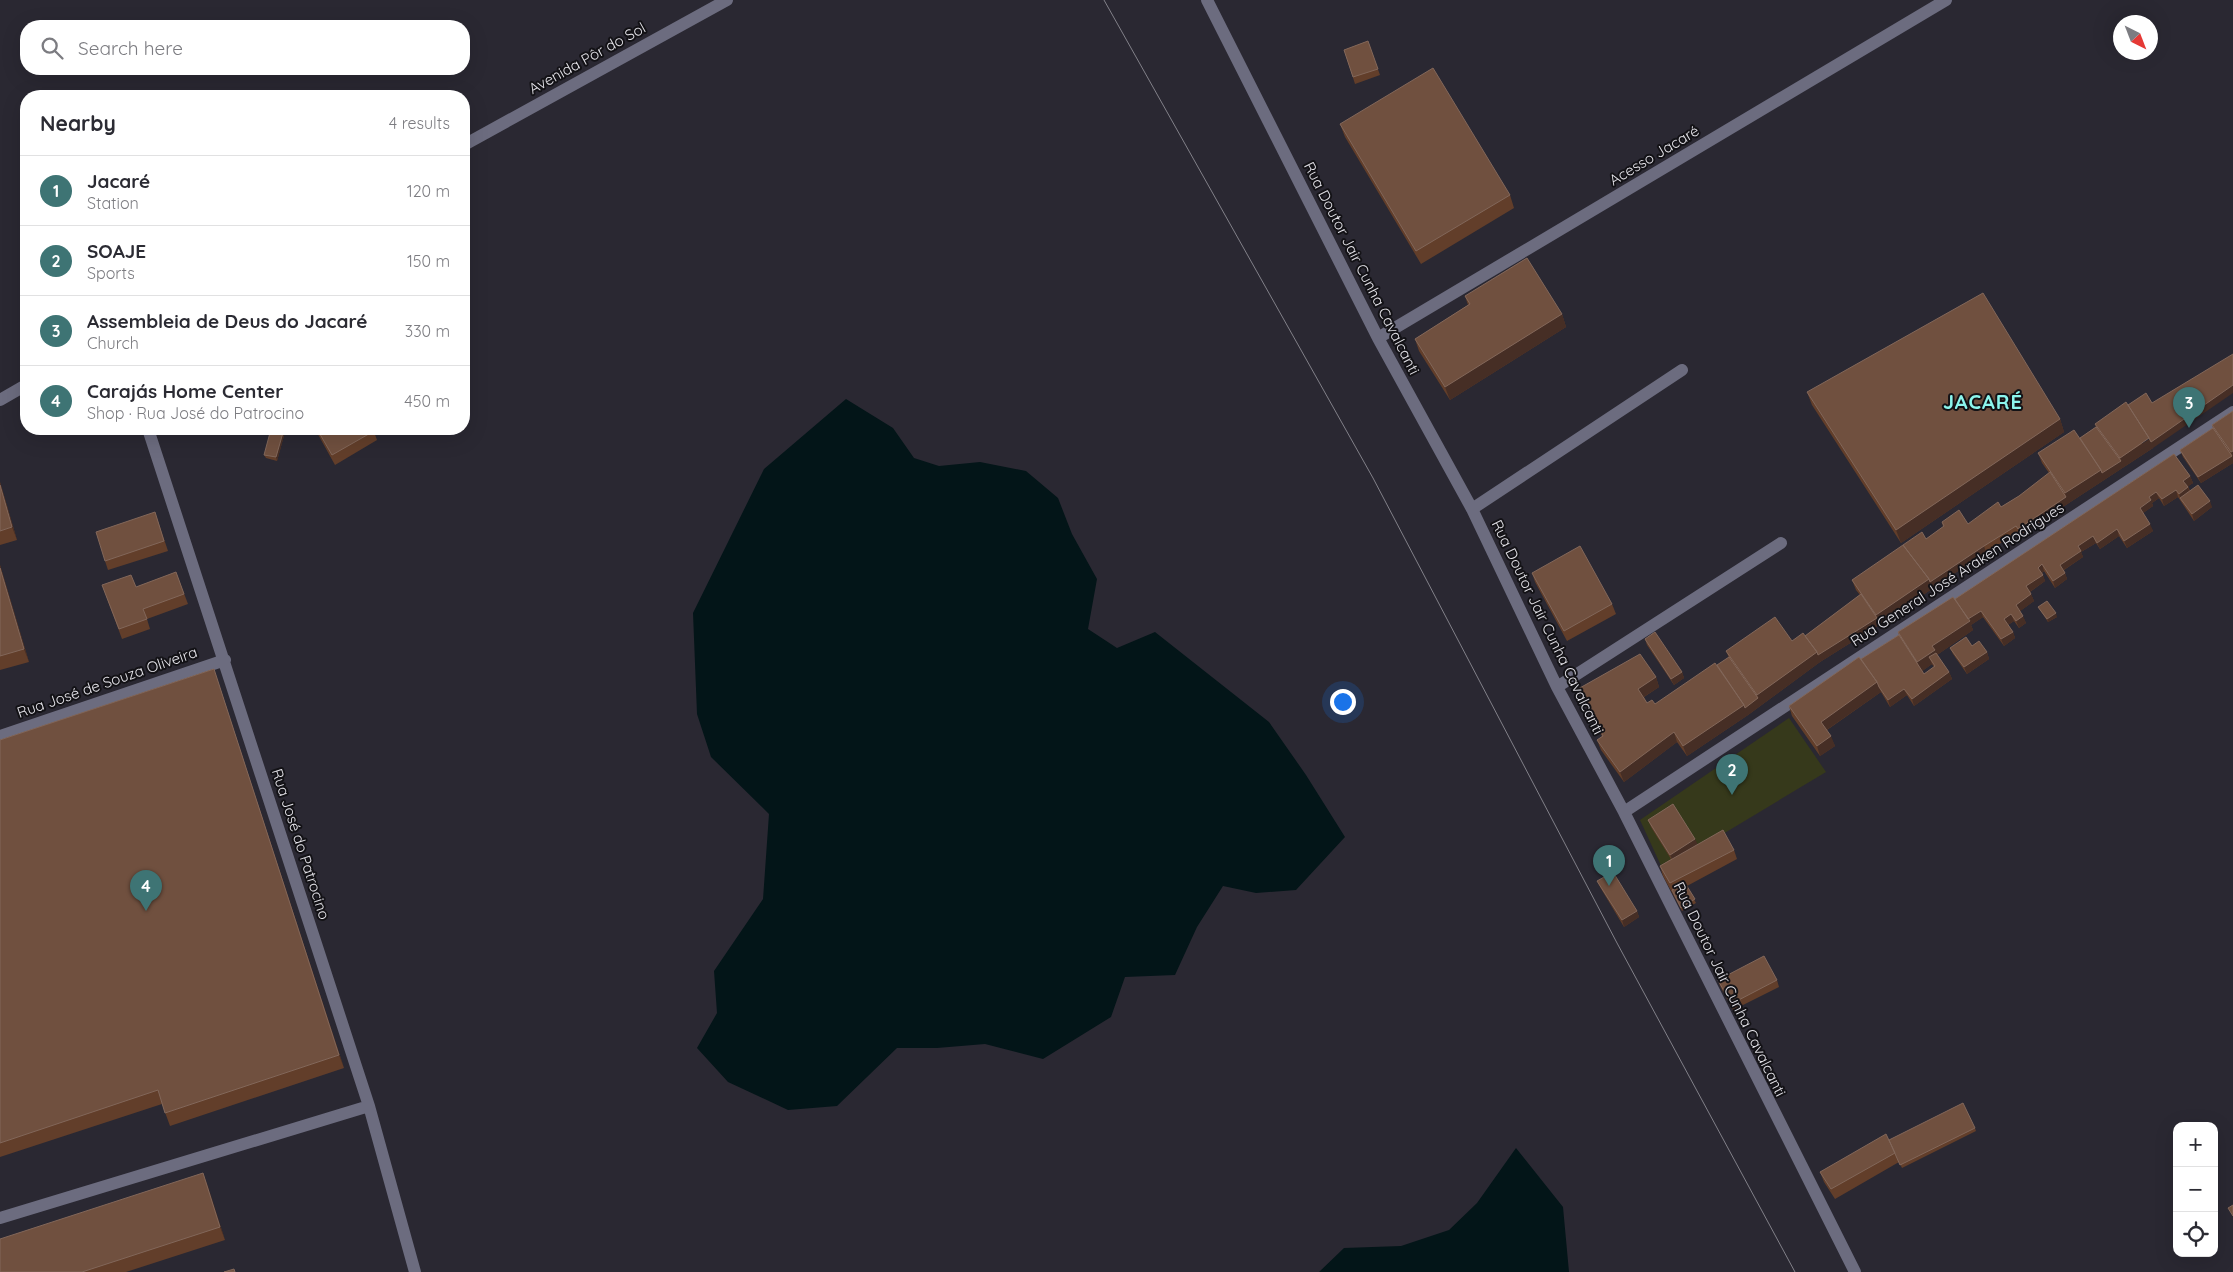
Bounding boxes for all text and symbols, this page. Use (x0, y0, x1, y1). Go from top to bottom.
north arrow (2113, 15, 2158, 60)
street label: Avenida Pôr do Sol (525, 18, 649, 98)
search box (20, 20, 470, 75)
icon: search (38, 34, 66, 62)
text: Search here (78, 36, 183, 60)
text: Nearby (40, 110, 116, 136)
text: 4 results (389, 113, 450, 133)
street label: Acesso Jacaré (1606, 121, 1702, 189)
street label: Rua Doutor Jair Cunha Cavalcanti (1300, 158, 1424, 378)
text: Jacaré (87, 169, 150, 193)
text: 1 (53, 181, 59, 201)
text: 120 m (407, 181, 450, 201)
text: Station (87, 193, 139, 213)
text: SOAJE (87, 239, 146, 263)
text: 2 (51, 251, 61, 271)
text: 150 m (407, 251, 450, 271)
text: Sports (87, 263, 135, 283)
text: Assembleia de Deus do Jacaré (87, 309, 367, 333)
text: 3 (52, 321, 60, 341)
text: 330 m (405, 321, 450, 341)
text: Church (87, 333, 139, 353)
text: Carajás Home Center (87, 379, 284, 403)
pin: 3 (2173, 387, 2205, 428)
district label: JACARÉ (1943, 389, 2023, 414)
text: 4 (51, 391, 61, 411)
text: 450 m (404, 391, 450, 411)
text: Shop · Rua José do Patrocino (87, 403, 304, 423)
street label: Rua General José Araken Rodrigues (1847, 498, 2067, 650)
street label: Rua Doutor Jair Cunha Cavalcanti (1488, 517, 1608, 737)
street label: Rua José de Souza Oliveira (14, 642, 200, 722)
your location (1330, 689, 1356, 715)
pin: 2 (1716, 754, 1748, 795)
street label: Rua José do Patrocino (268, 766, 334, 922)
pin: 1 (1593, 845, 1625, 886)
pin: 4 (130, 870, 162, 911)
street label: Rua Doutor Jair Cunha Cavalcanti (1670, 879, 1790, 1099)
map controls (2173, 1122, 2218, 1257)
button: + (2173, 1122, 2218, 1167)
button: − (2173, 1167, 2218, 1212)
button: locate (2173, 1212, 2218, 1257)

